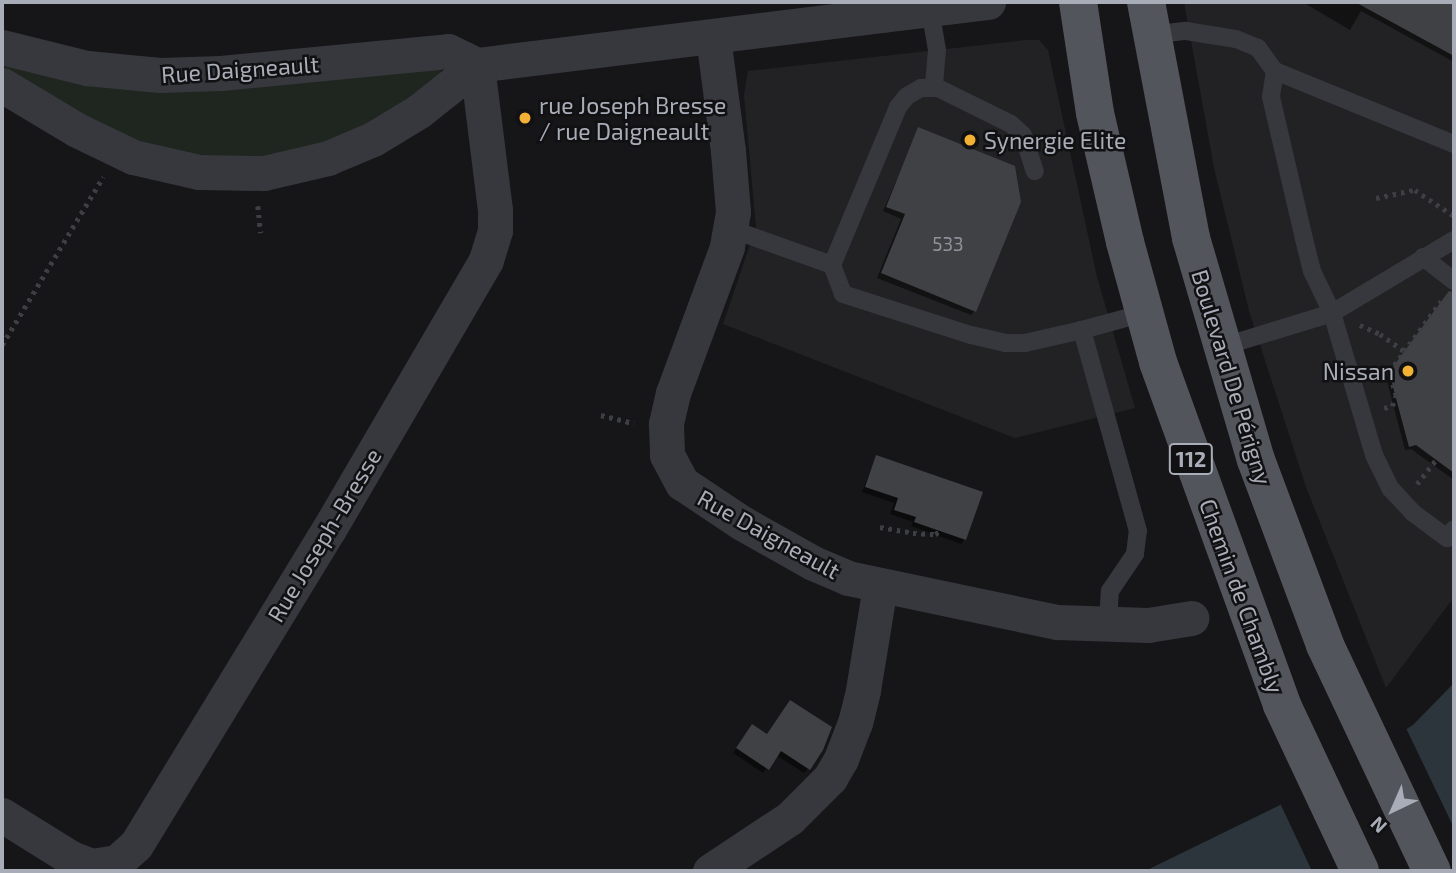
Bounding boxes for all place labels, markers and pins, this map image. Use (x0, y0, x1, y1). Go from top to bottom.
place label: rue Joseph Bresse / rue Daigneault (539, 91, 727, 145)
marker: rue Joseph Bresse / rue Daigneault (517, 110, 533, 126)
place label: Synergie Elite (984, 126, 1126, 154)
marker: Synergie Elite (962, 132, 978, 148)
place label: Nissan (1323, 357, 1394, 385)
marker: Nissan (1400, 363, 1416, 379)

